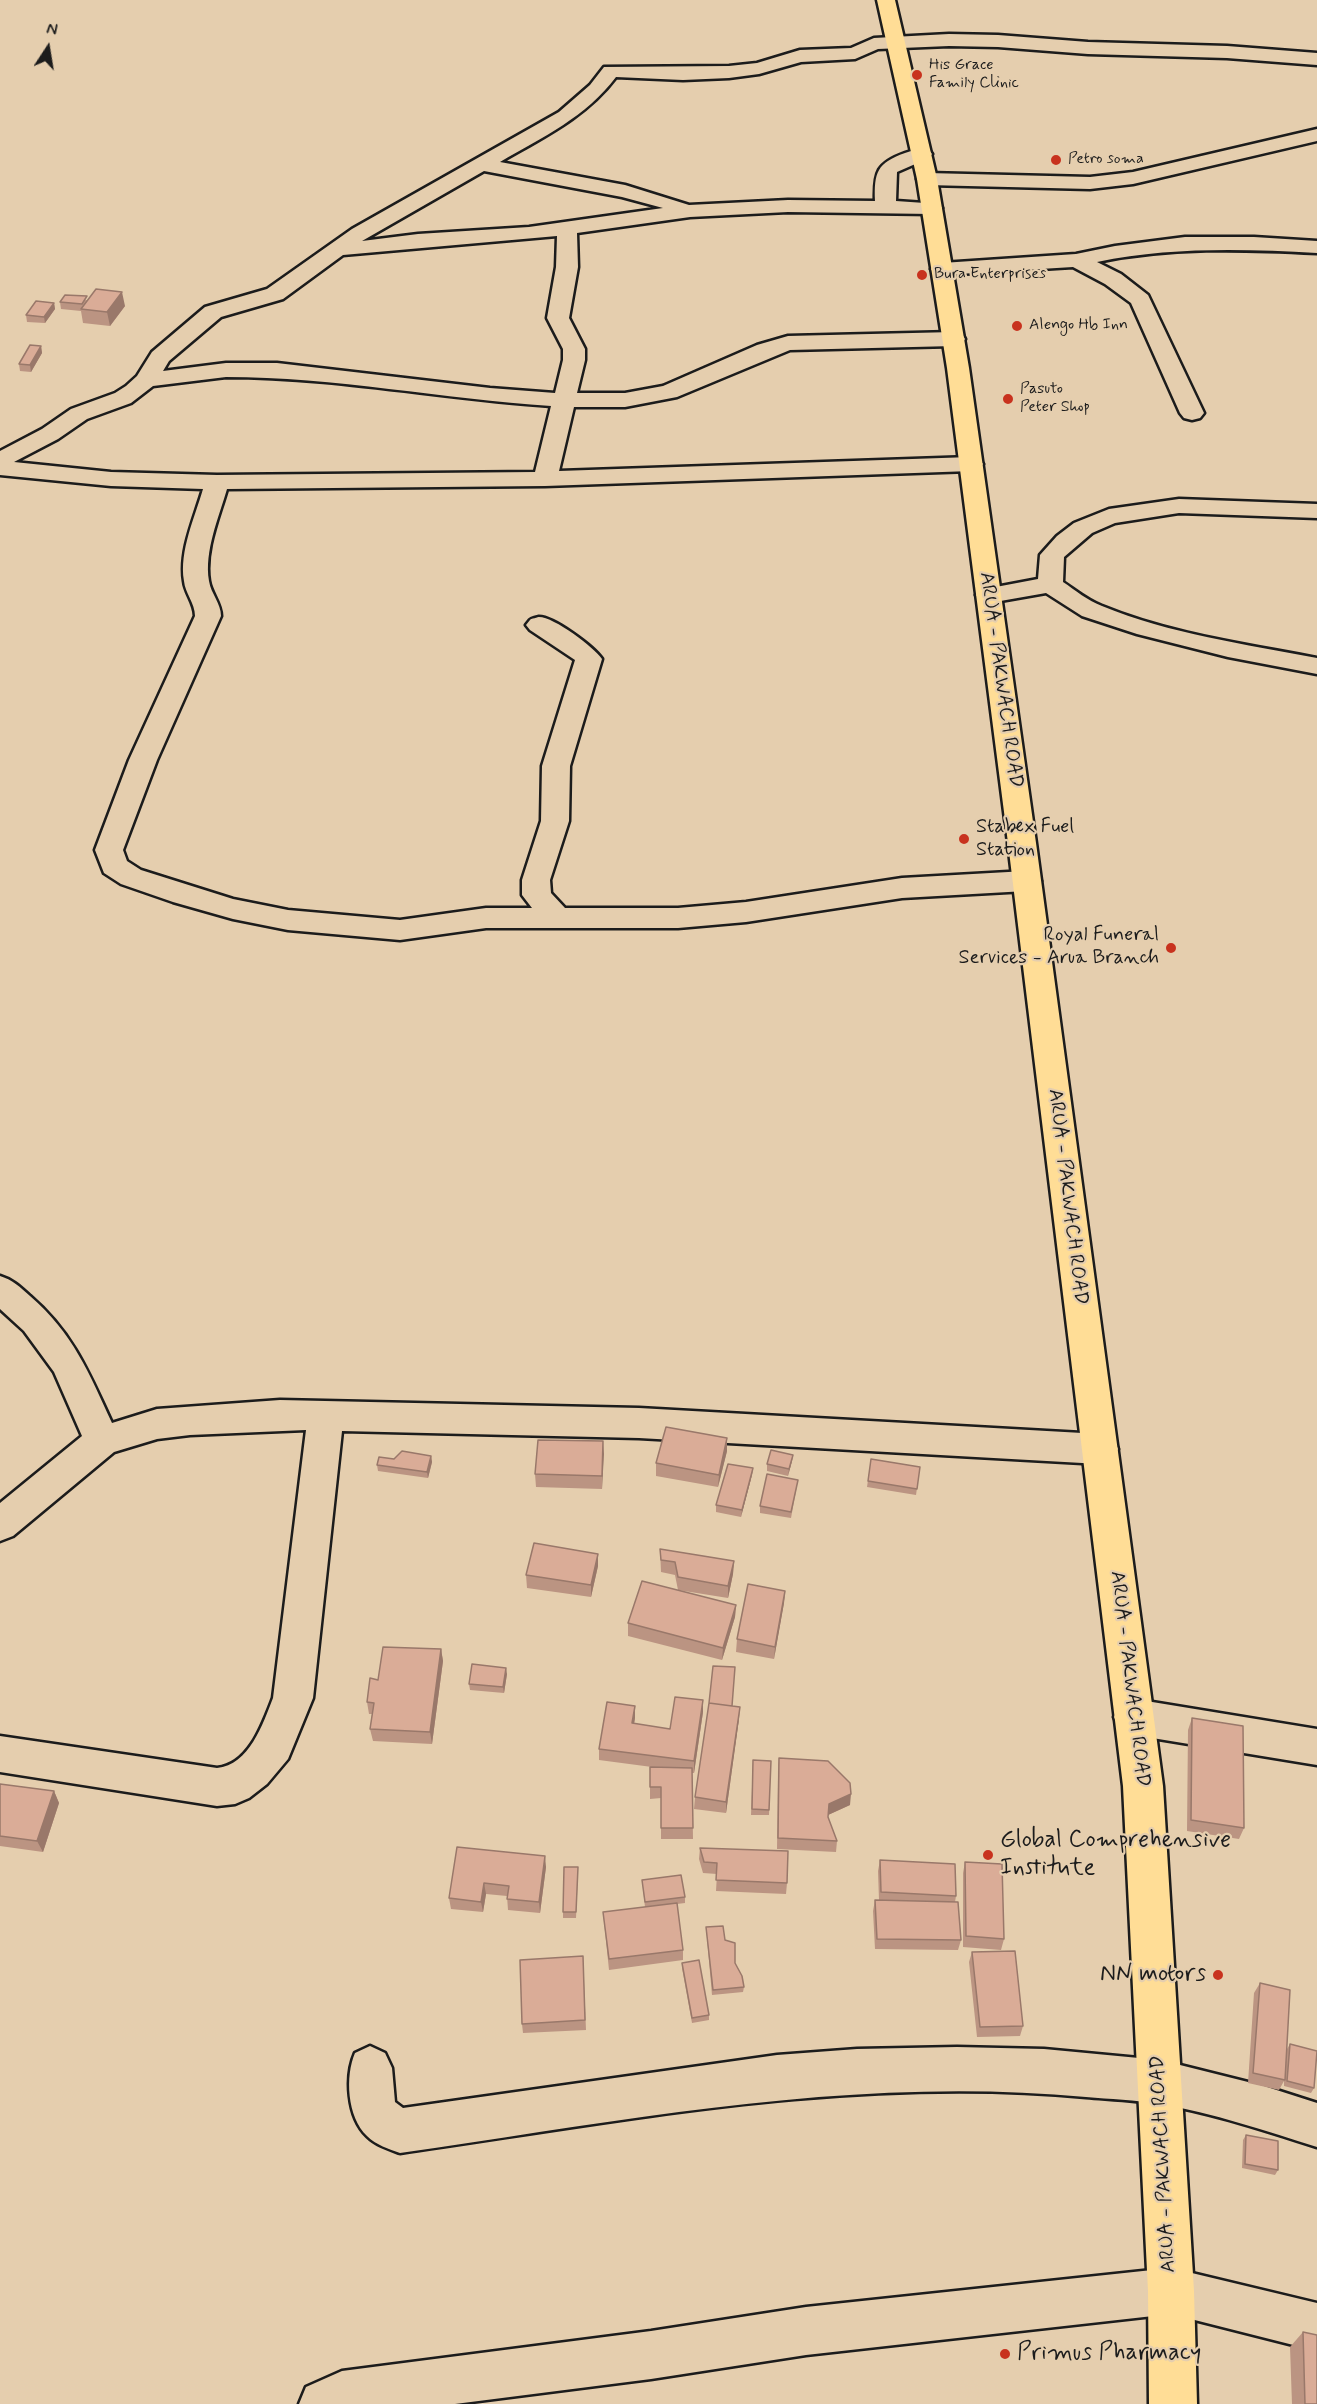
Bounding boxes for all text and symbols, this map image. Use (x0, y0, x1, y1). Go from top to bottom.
north arrow (18, 18, 78, 78)
text: N (44, 19, 59, 41)
place label: His Grace Family Clinic (929, 56, 1019, 94)
marker: His Grace Family Clinic (910, 68, 924, 82)
place label: Petro soma (1068, 150, 1144, 170)
marker: Petro soma (1049, 153, 1063, 167)
place label: Bura Enterprises (934, 265, 1046, 285)
marker: Bura Enterprises (915, 268, 929, 282)
place label: Alengo Hb Inn (1029, 316, 1128, 336)
marker: Alengo Hb Inn (1010, 319, 1024, 333)
place label: Pasuto Peter Shop (1020, 380, 1090, 418)
marker: Pasuto Peter Shop (1001, 392, 1015, 406)
street label: ARUA - PAKWACH ROAD (973, 571, 1027, 789)
place label: Stabex Fuel Station (976, 816, 1074, 863)
marker: Stabex Fuel Station (957, 832, 971, 846)
place label: Royal Funeral Services - Arua Branch (959, 924, 1159, 971)
marker: Royal Funeral Services - Arua Branch (1164, 941, 1178, 955)
street label: ARUA - PAKWACH ROAD (1042, 1088, 1092, 1306)
street label: ARUA - PAKWACH ROAD (1104, 1570, 1154, 1788)
place label: Global Comprehensive Institute (1000, 1827, 1231, 1883)
marker: Global Comprehensive Institute (981, 1848, 995, 1862)
place label: NN motors (1100, 1961, 1206, 1989)
marker: NN motors (1211, 1968, 1225, 1982)
street label: ARUA - PAKWACH ROAD (1146, 2055, 1182, 2273)
place label: Primus Pharmacy (1017, 2340, 1201, 2368)
marker: Primus Pharmacy (998, 2347, 1012, 2361)

